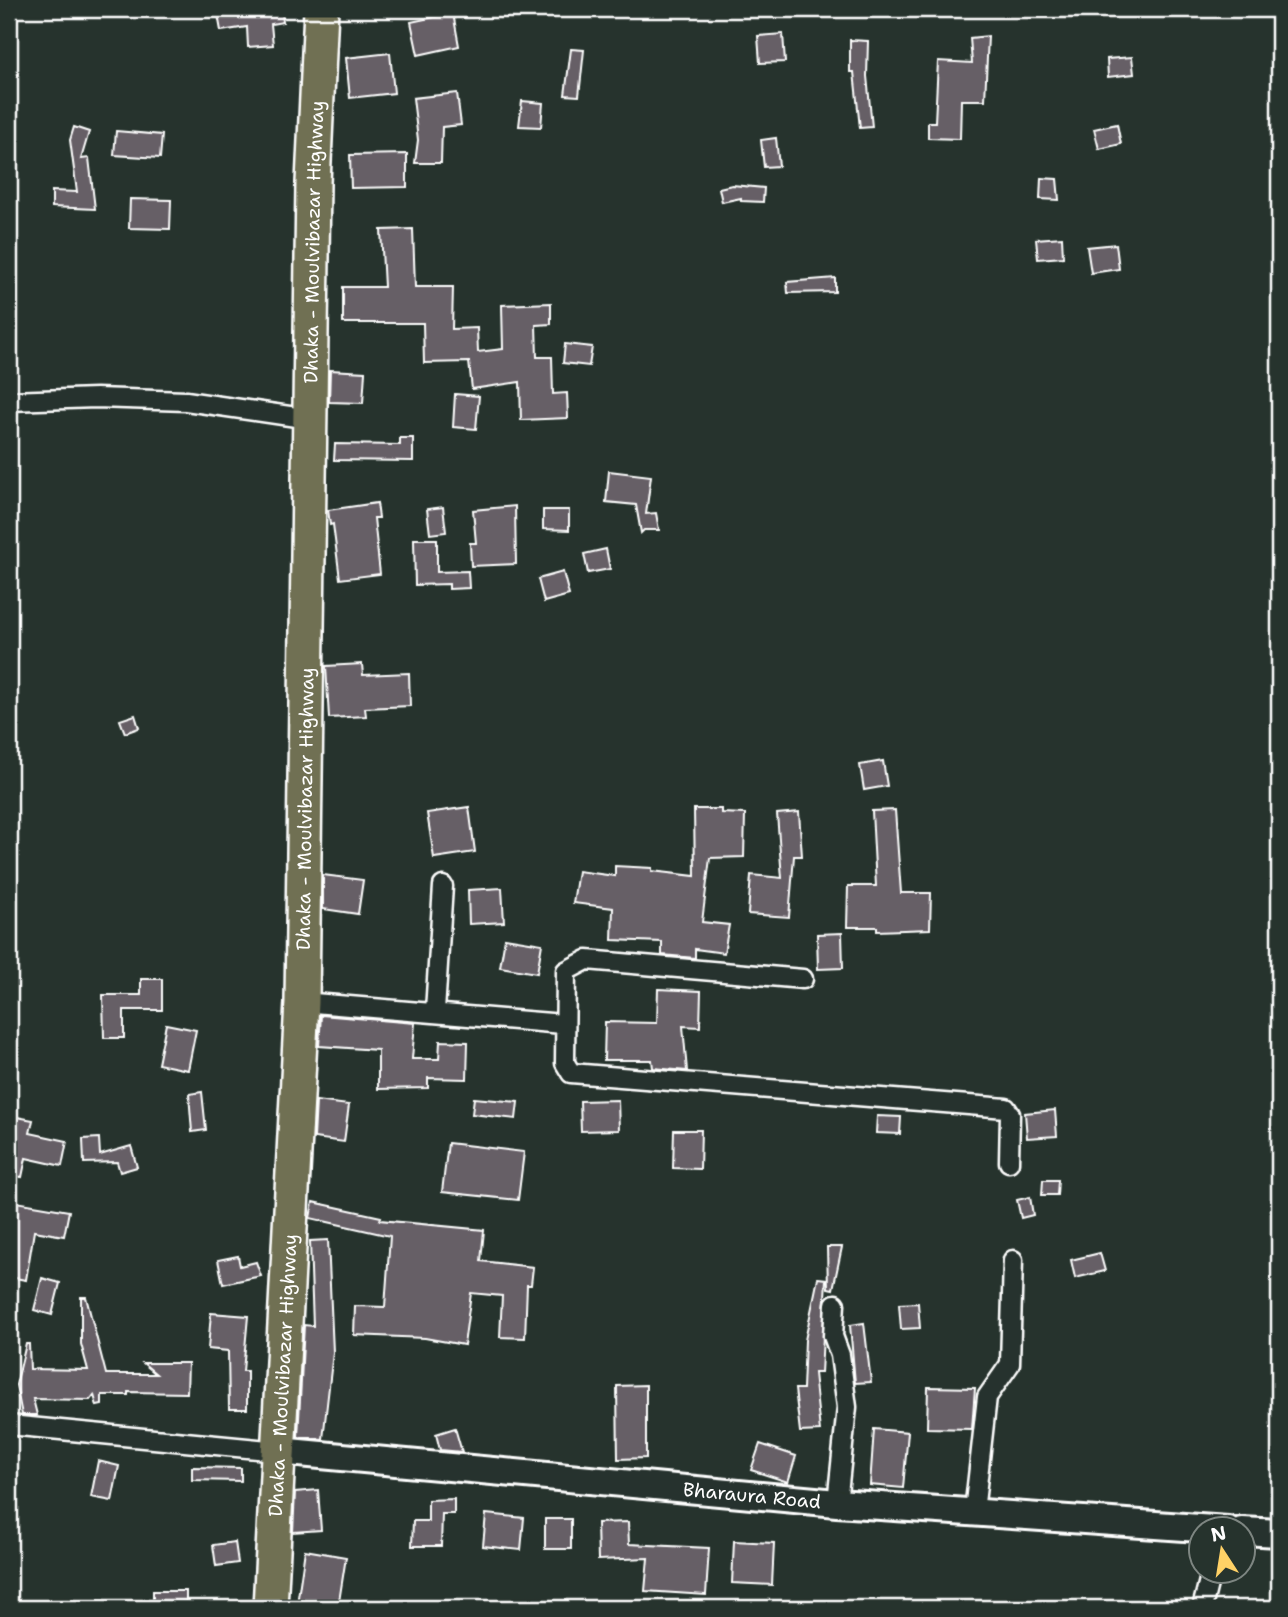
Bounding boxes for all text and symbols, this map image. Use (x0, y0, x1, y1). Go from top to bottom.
street label: Dhaka - Moulvibazar Highway (298, 100, 330, 384)
street label: Dhaka - Moulvibazar Highway (291, 667, 319, 951)
street label: Dhaka - Moulvibazar Highway (263, 1233, 303, 1517)
street label: Bharaura Road (682, 1477, 822, 1514)
north arrow (1186, 1516, 1256, 1586)
text: N (1209, 1520, 1229, 1548)

